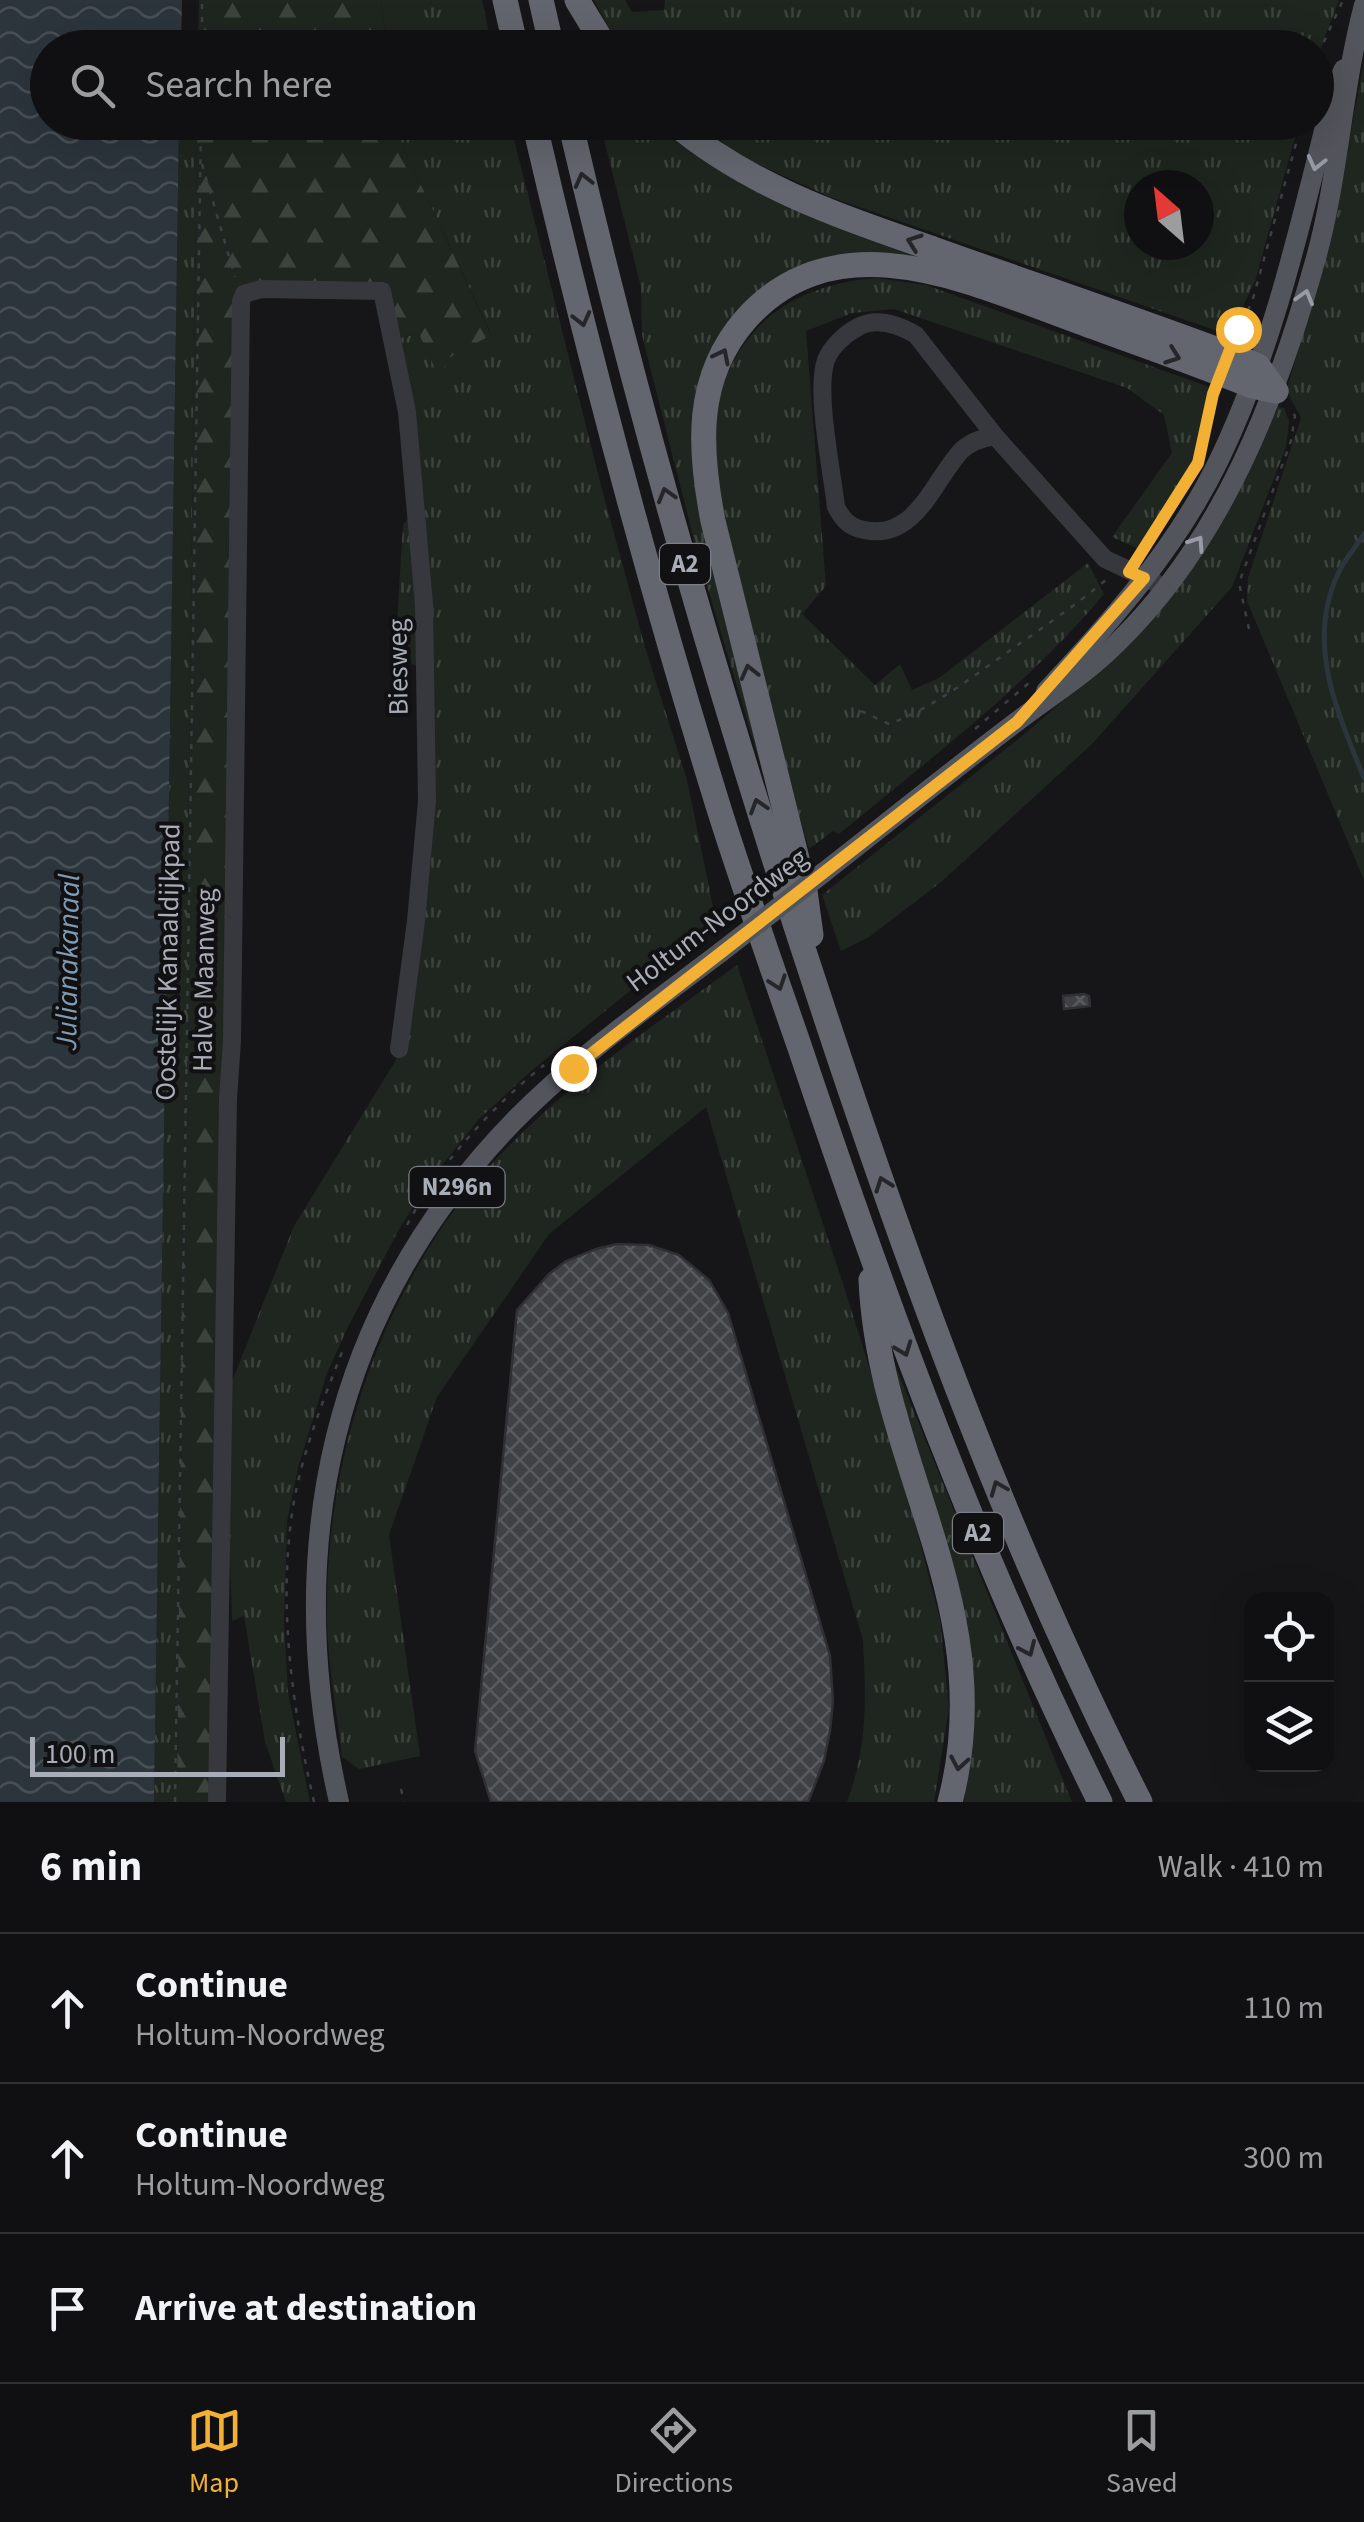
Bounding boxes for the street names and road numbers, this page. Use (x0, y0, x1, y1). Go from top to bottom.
road number: A2 (660, 544, 710, 584)
street label: Biesweg (377, 618, 419, 716)
street label: Oostelijk Kanaaldijkpad (146, 823, 190, 1101)
street label: Holtum-Noordweg (618, 838, 816, 1002)
street label: Halve Maanweg (182, 888, 226, 1072)
road number: N296n (410, 1167, 504, 1207)
road number: A2 (953, 1513, 1003, 1553)

